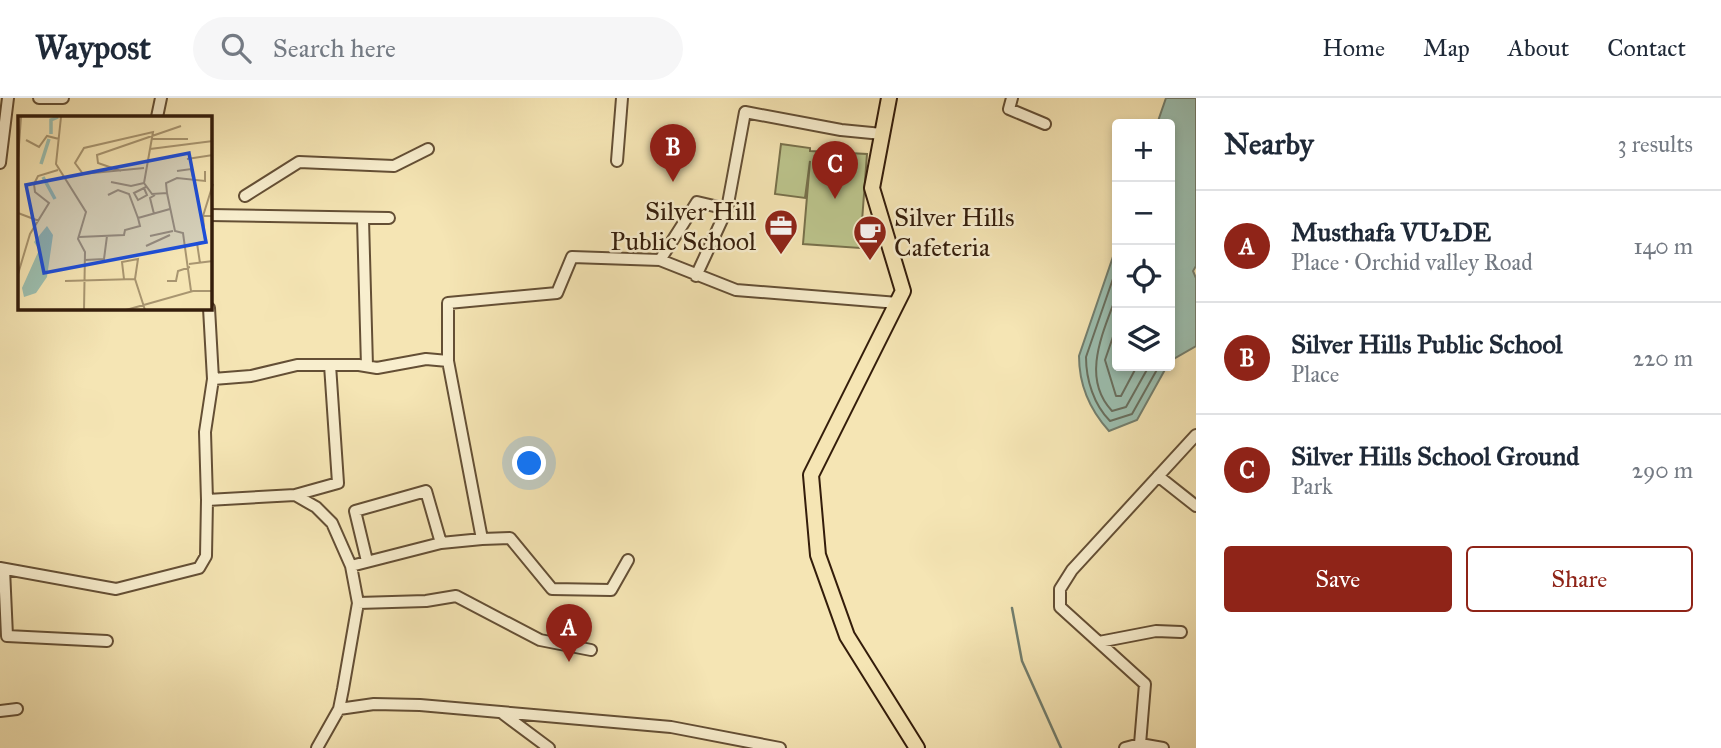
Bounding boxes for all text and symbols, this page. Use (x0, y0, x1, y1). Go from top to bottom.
search box (193, 17, 683, 80)
text: Waypost (35, 28, 151, 68)
icon: search (217, 29, 255, 67)
text: Search here (273, 32, 396, 64)
text: Home (1322, 33, 1385, 63)
text: Map (1423, 33, 1470, 63)
text: About (1508, 33, 1569, 63)
text: Contact (1607, 33, 1686, 63)
inset map (18, 116, 212, 310)
map controls (1112, 119, 1175, 371)
button: + (1112, 119, 1175, 182)
pin: B (650, 124, 696, 182)
text: Nearby (1224, 126, 1314, 162)
text: 3 results (1617, 130, 1693, 158)
pin: C (812, 141, 858, 199)
button: − (1112, 182, 1175, 245)
place label: Silver Hill Public School (610, 195, 756, 257)
place label: Silver Hills Cafeteria (894, 201, 1014, 263)
office icon: Silver Hill Public School (762, 207, 800, 256)
cafe icon: Silver Hills Cafeteria (851, 213, 889, 262)
text: Musthafa VU2DE (1291, 216, 1491, 248)
text: A (1239, 232, 1255, 260)
text: 140 m (1633, 232, 1693, 260)
button: locate (1112, 245, 1175, 308)
text: Place · Orchid valley Road (1291, 248, 1533, 276)
button: layers (1112, 308, 1175, 371)
text: Silver Hills Public School (1291, 328, 1563, 360)
text: B (1239, 344, 1255, 372)
text: 220 m (1633, 344, 1693, 372)
text: Place (1291, 360, 1339, 388)
text: Silver Hills School Ground (1291, 440, 1579, 472)
your location (512, 446, 546, 480)
text: C (1239, 456, 1255, 484)
text: 290 m (1632, 456, 1693, 484)
text: Park (1291, 472, 1333, 500)
button: Save (1224, 546, 1452, 612)
button: Share (1466, 546, 1693, 612)
pin: A (546, 604, 592, 662)

